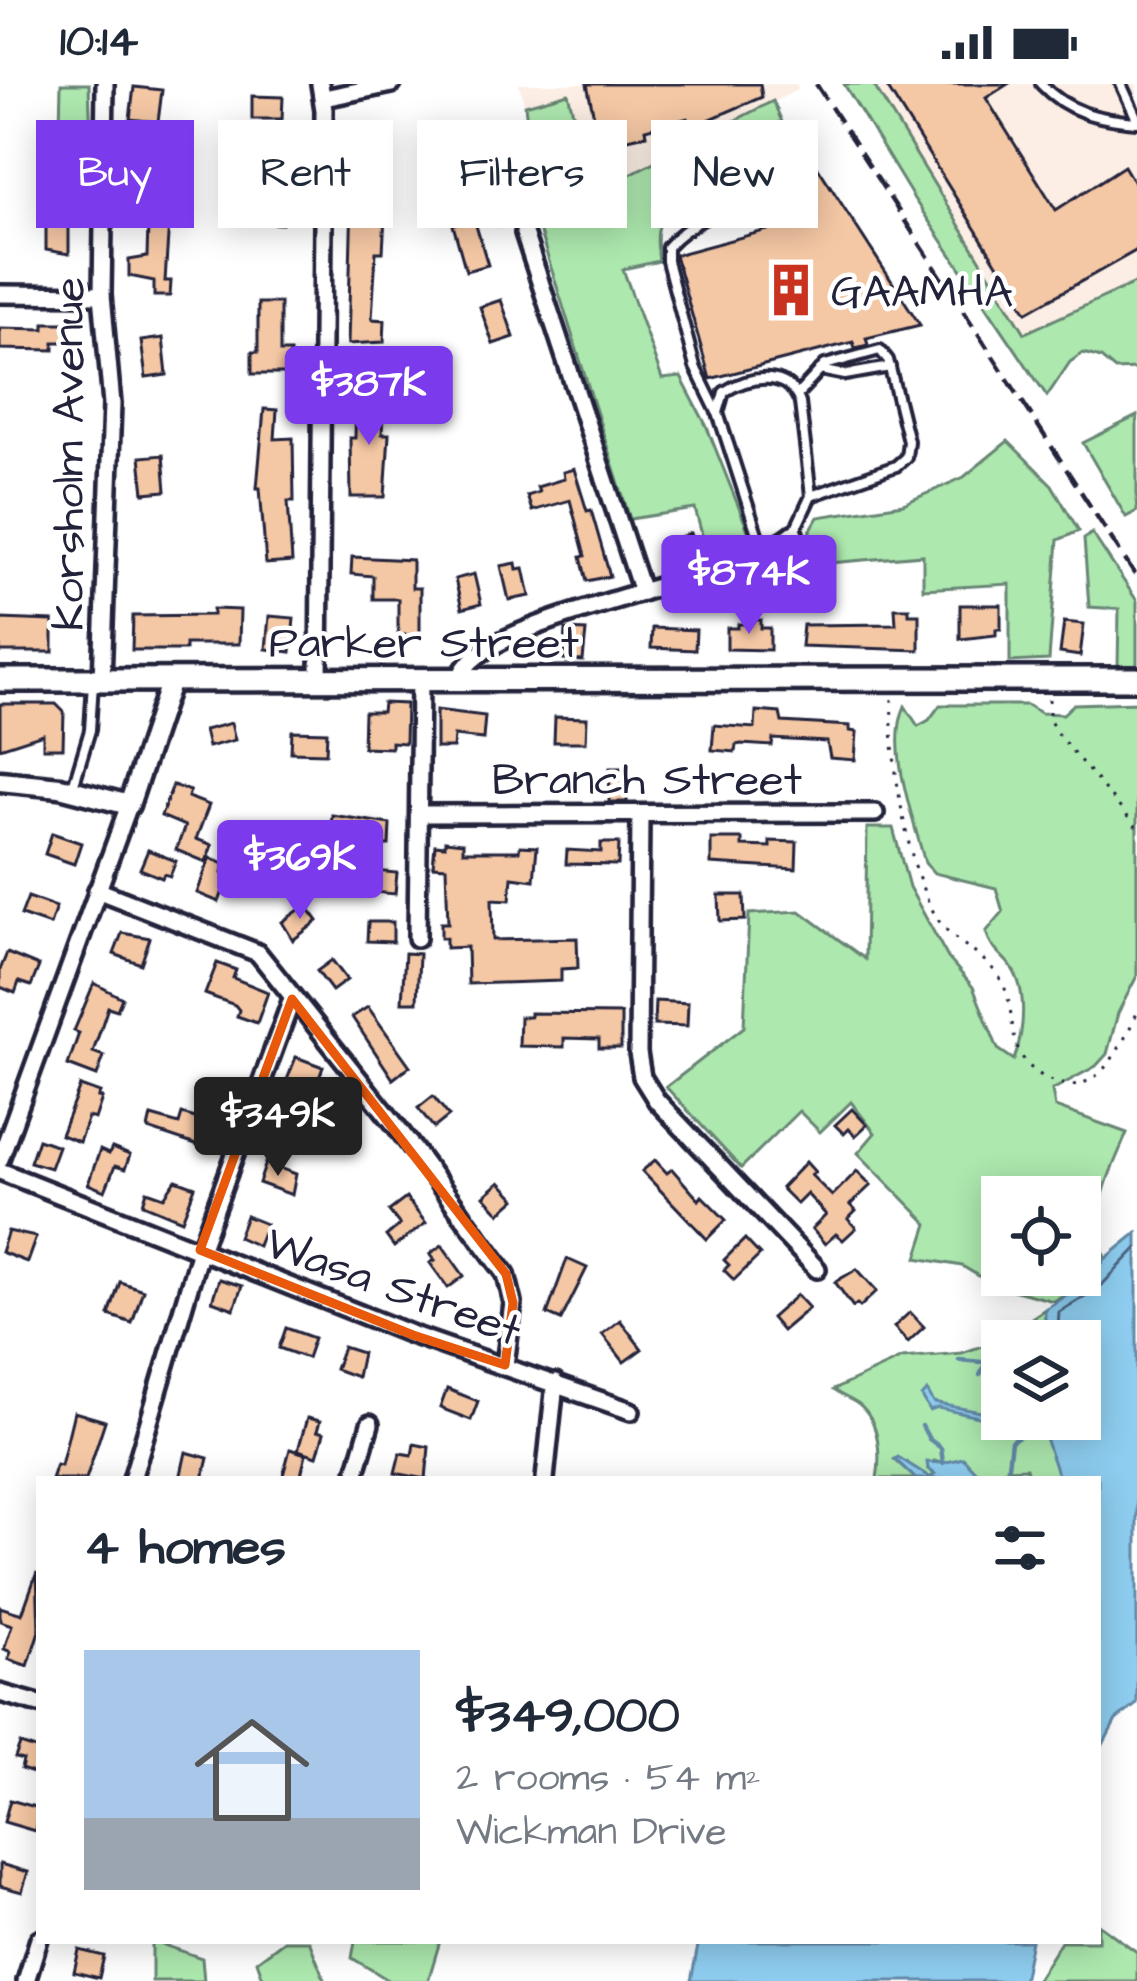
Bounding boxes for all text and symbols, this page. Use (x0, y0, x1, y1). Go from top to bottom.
text: 10:14 (60, 11, 138, 73)
chip: Buy (36, 120, 194, 228)
chip: Rent (218, 120, 393, 228)
chip: Filters (417, 120, 627, 228)
chip: New (651, 120, 818, 228)
building icon: GAAMHA (762, 261, 820, 319)
place label: GAAMHA (831, 262, 1013, 324)
street label: Korsholm Avenue (39, 277, 101, 631)
pin: $387K (285, 346, 453, 448)
text: $387K (312, 358, 426, 412)
pin: $874K (665, 535, 833, 637)
text: $874K (688, 547, 810, 601)
street label: Parker Street (269, 613, 579, 675)
street label: Branch Street (492, 750, 802, 812)
pin: $369K (216, 820, 384, 922)
text: $369K (244, 832, 356, 886)
pin: $349K (194, 1077, 362, 1179)
text: $349K (221, 1089, 335, 1143)
map controls (981, 1176, 1101, 1440)
button: locate (981, 1176, 1101, 1296)
street label: Wasa Street (257, 1213, 529, 1363)
button: layers (981, 1320, 1101, 1440)
text: 4 homes (84, 1513, 286, 1584)
icon: filters (987, 1515, 1053, 1581)
text: $349,000 (456, 1681, 680, 1752)
icon: home (180, 1698, 324, 1842)
text: 2 rooms · 54 m² (456, 1752, 761, 1806)
text: Wickman Drive (456, 1806, 727, 1860)

